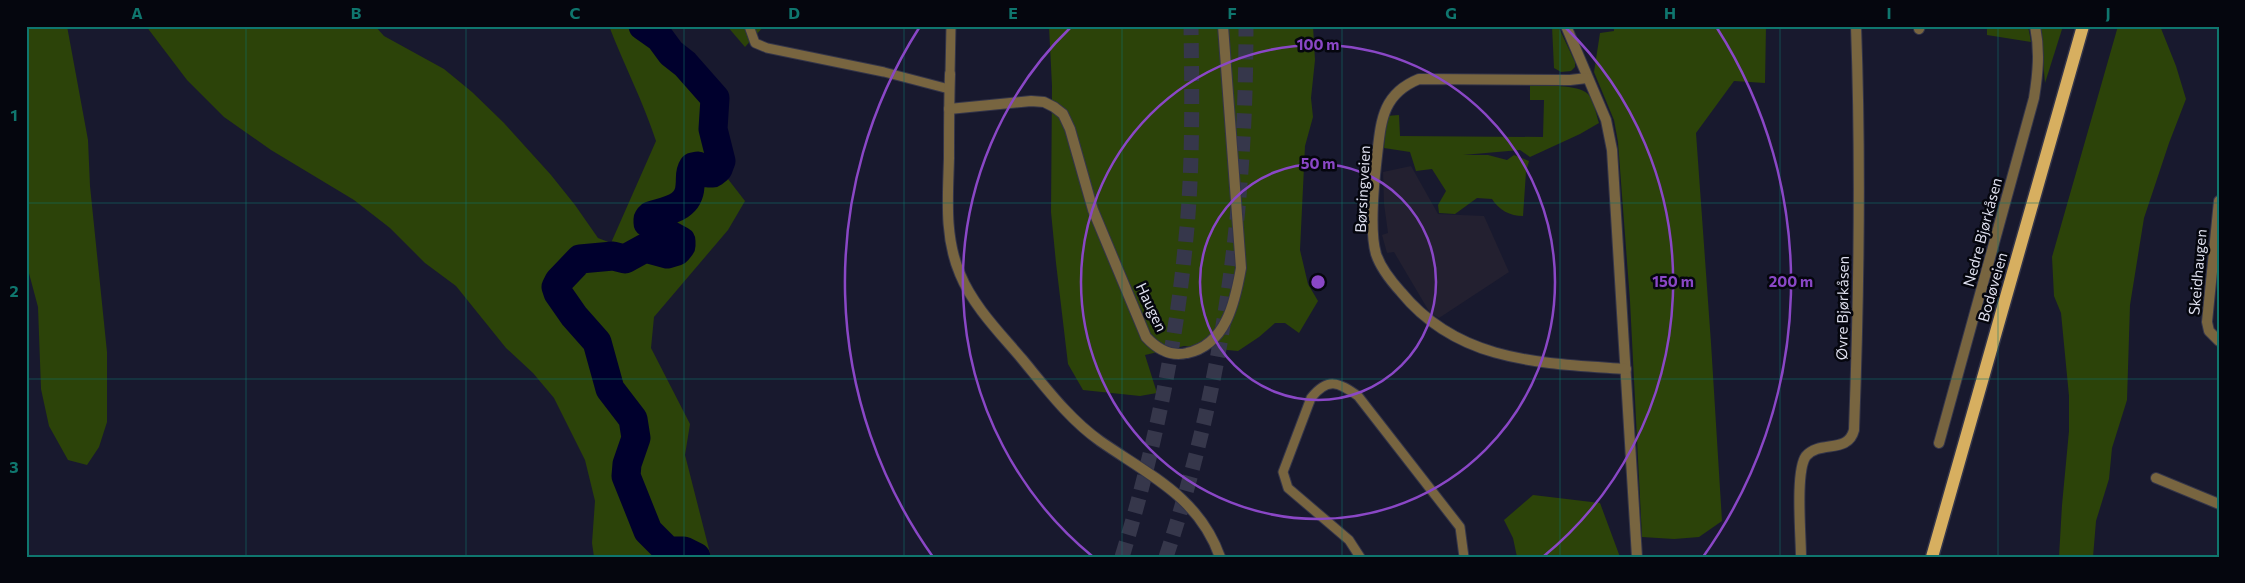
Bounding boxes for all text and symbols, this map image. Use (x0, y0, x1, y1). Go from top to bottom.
text: A (131, 3, 143, 22)
text: B (351, 3, 362, 22)
text: C (570, 3, 581, 22)
text: D (788, 3, 800, 22)
text: E (1008, 3, 1018, 22)
text: F (1227, 3, 1237, 22)
text: G (1445, 3, 1457, 22)
text: H (1664, 3, 1676, 22)
text: I (1886, 3, 1892, 22)
text: J (2105, 3, 2111, 22)
text: 100 m (1297, 35, 1339, 53)
text: 1 (10, 105, 18, 124)
street label: Børsingveien (1351, 145, 1373, 233)
text: 50 m (1301, 154, 1335, 172)
street label: Nedre Bjørkåsen (1959, 176, 2005, 288)
street label: Skeidhaugen (2184, 228, 2210, 316)
street label: Bodøveien (1973, 250, 2011, 324)
street label: Øvre Bjørkåsen (1832, 256, 1852, 360)
text: 150 m (1652, 272, 1694, 290)
text: 200 m (1769, 272, 1813, 290)
centre of rings (1309, 273, 1327, 291)
street label: Haugen (1133, 280, 1171, 334)
text: 2 (9, 281, 19, 300)
text: 3 (9, 457, 19, 476)

